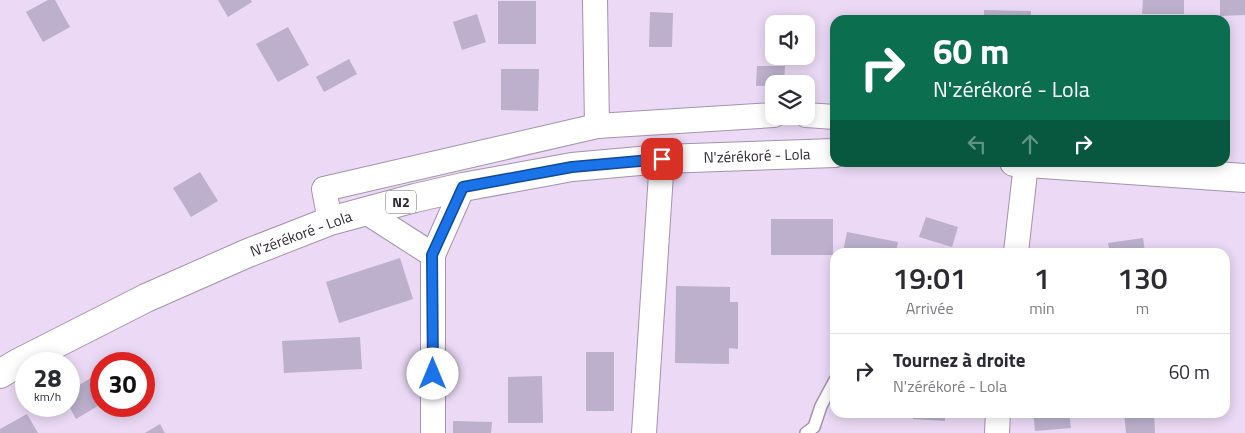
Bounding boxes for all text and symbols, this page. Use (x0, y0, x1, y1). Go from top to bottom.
map controls (765, 15, 815, 125)
button: sound (765, 15, 815, 65)
text: 60 m (933, 24, 1009, 78)
icon: right (850, 35, 915, 100)
text: N'zérékoré - Lola (933, 72, 1090, 106)
button: layers (765, 75, 815, 125)
icon: left (963, 130, 991, 158)
icon: ahead (1016, 130, 1044, 158)
icon: right (1069, 130, 1097, 158)
pin (641, 138, 683, 180)
street label: N'zérékoré - Lola (703, 142, 811, 169)
icon: arrive (648, 145, 676, 173)
road number: N2 (386, 190, 416, 213)
street label: N'zérékoré - Lola (247, 204, 355, 263)
text: 19:01 (892, 255, 967, 301)
text: 1 (1034, 255, 1050, 301)
text: 130 (1117, 255, 1168, 301)
text: Arrivée (906, 296, 954, 320)
text: min (1029, 296, 1055, 320)
text: m (1136, 296, 1149, 320)
text: Tournez à droite (893, 345, 1025, 374)
position arrow (406, 347, 458, 399)
speed limit sign: 30 (90, 352, 155, 417)
icon: right (850, 357, 878, 385)
text: 60 m (1169, 357, 1210, 386)
text: 28 (33, 359, 62, 397)
text: N'zérékoré - Lola (893, 374, 1007, 398)
text: km/h (34, 387, 61, 406)

